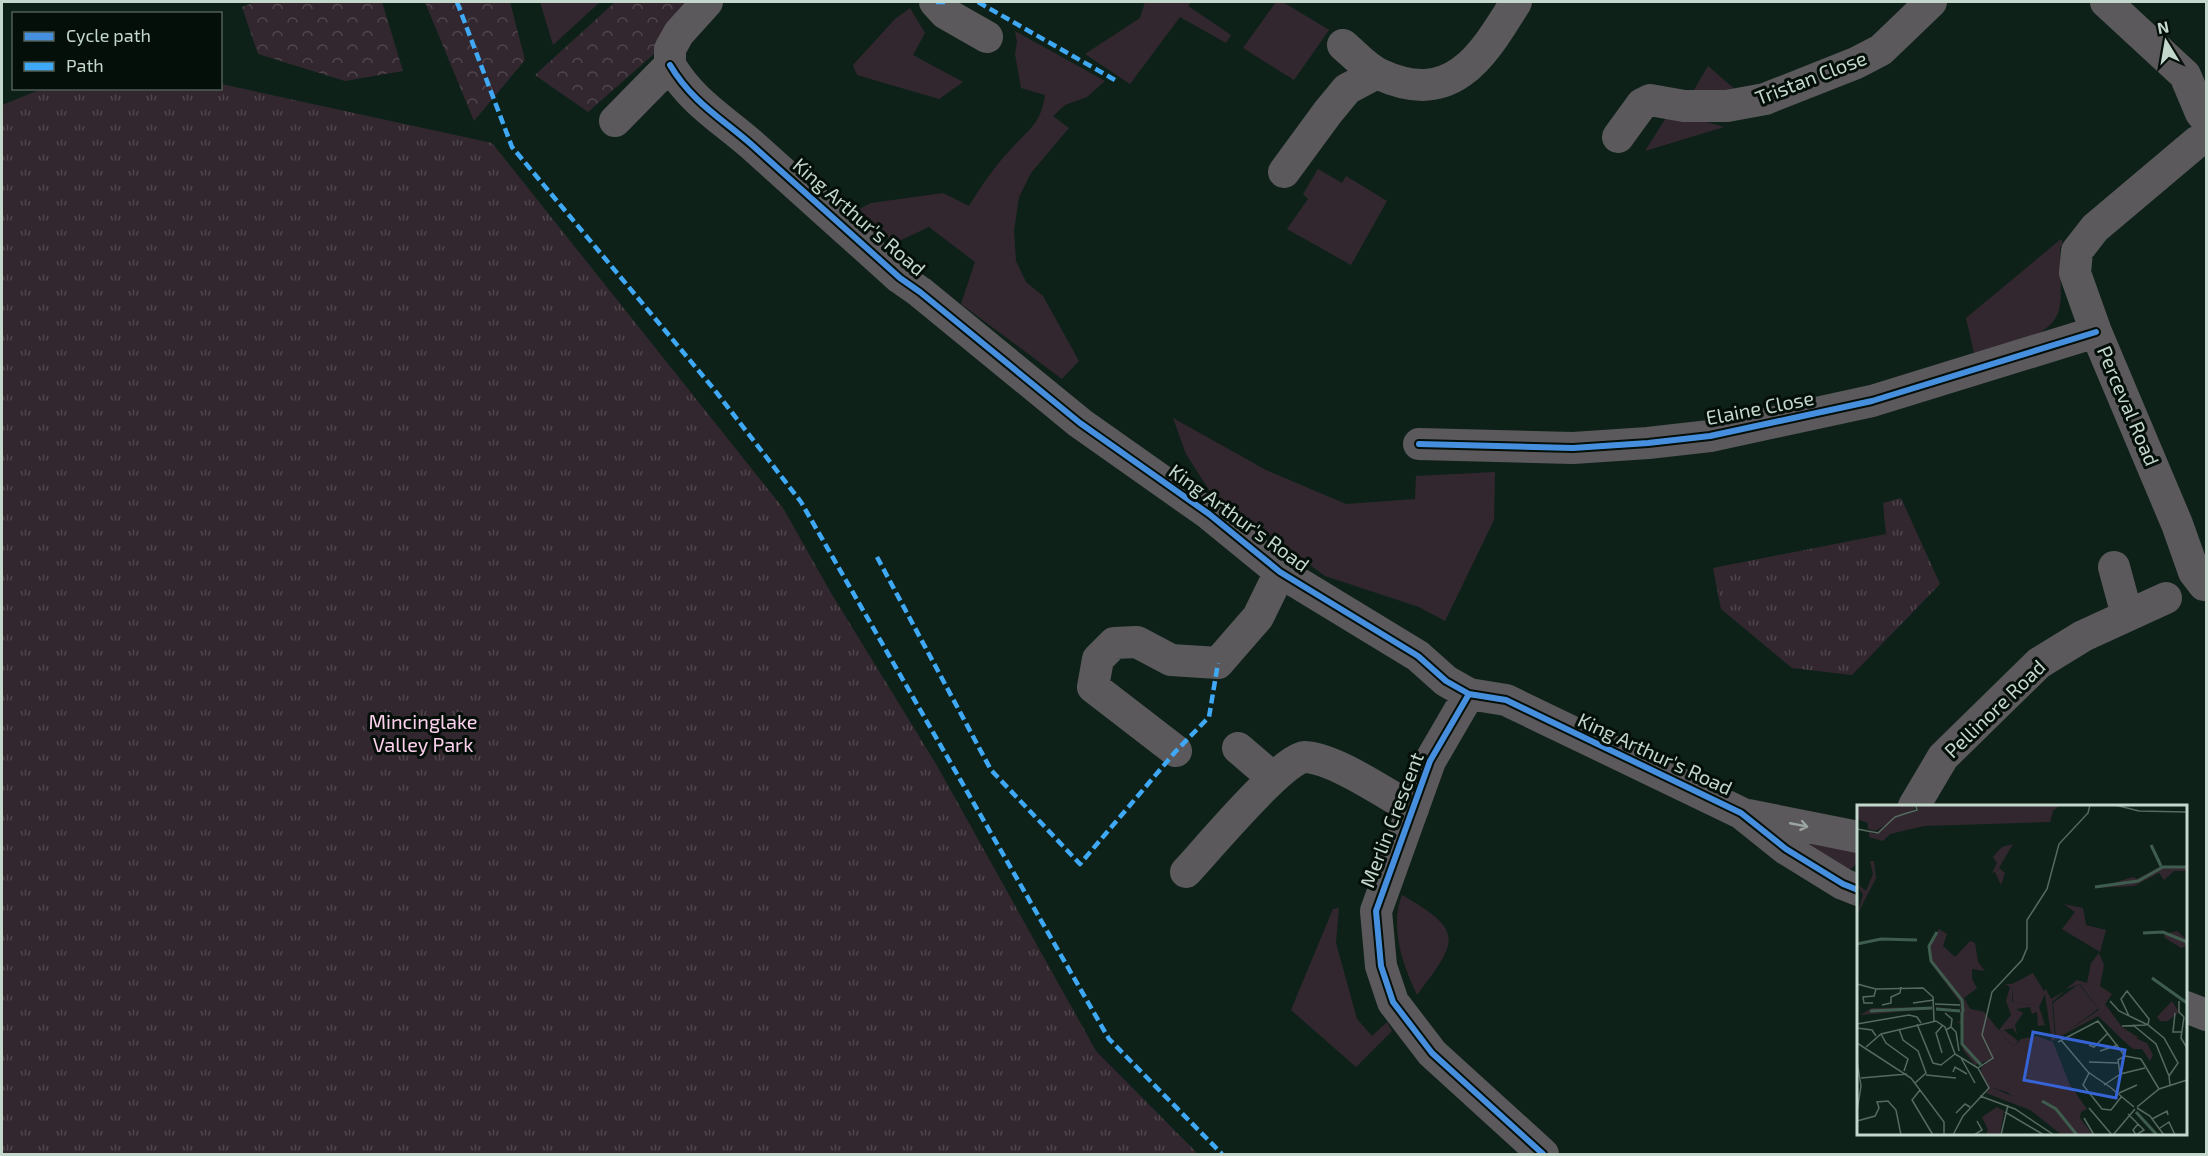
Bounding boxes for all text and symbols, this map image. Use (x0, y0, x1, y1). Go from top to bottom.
legend (12, 12, 222, 90)
north arrow (2136, 12, 2196, 72)
text: N (2156, 16, 2171, 37)
text: Cycle path (66, 24, 151, 46)
street label: Tristan Close (1752, 45, 1870, 109)
text: Path (66, 54, 104, 76)
street label: King Arthur's Road (789, 152, 931, 280)
street label: Perceval Road (2093, 342, 2165, 469)
street label: Elaine Close (1704, 385, 1816, 429)
street label: King Arthur's Road (1165, 458, 1314, 576)
street label: Pellinore Road (1939, 654, 2050, 763)
street label: King Arthur's Road (1574, 707, 1736, 799)
park label: Mincinglake Valley Park (368, 709, 478, 756)
street label: Merlin Crescent (1354, 748, 1428, 891)
inset map (1857, 805, 2187, 1135)
one-way arrow (1788, 820, 1808, 831)

